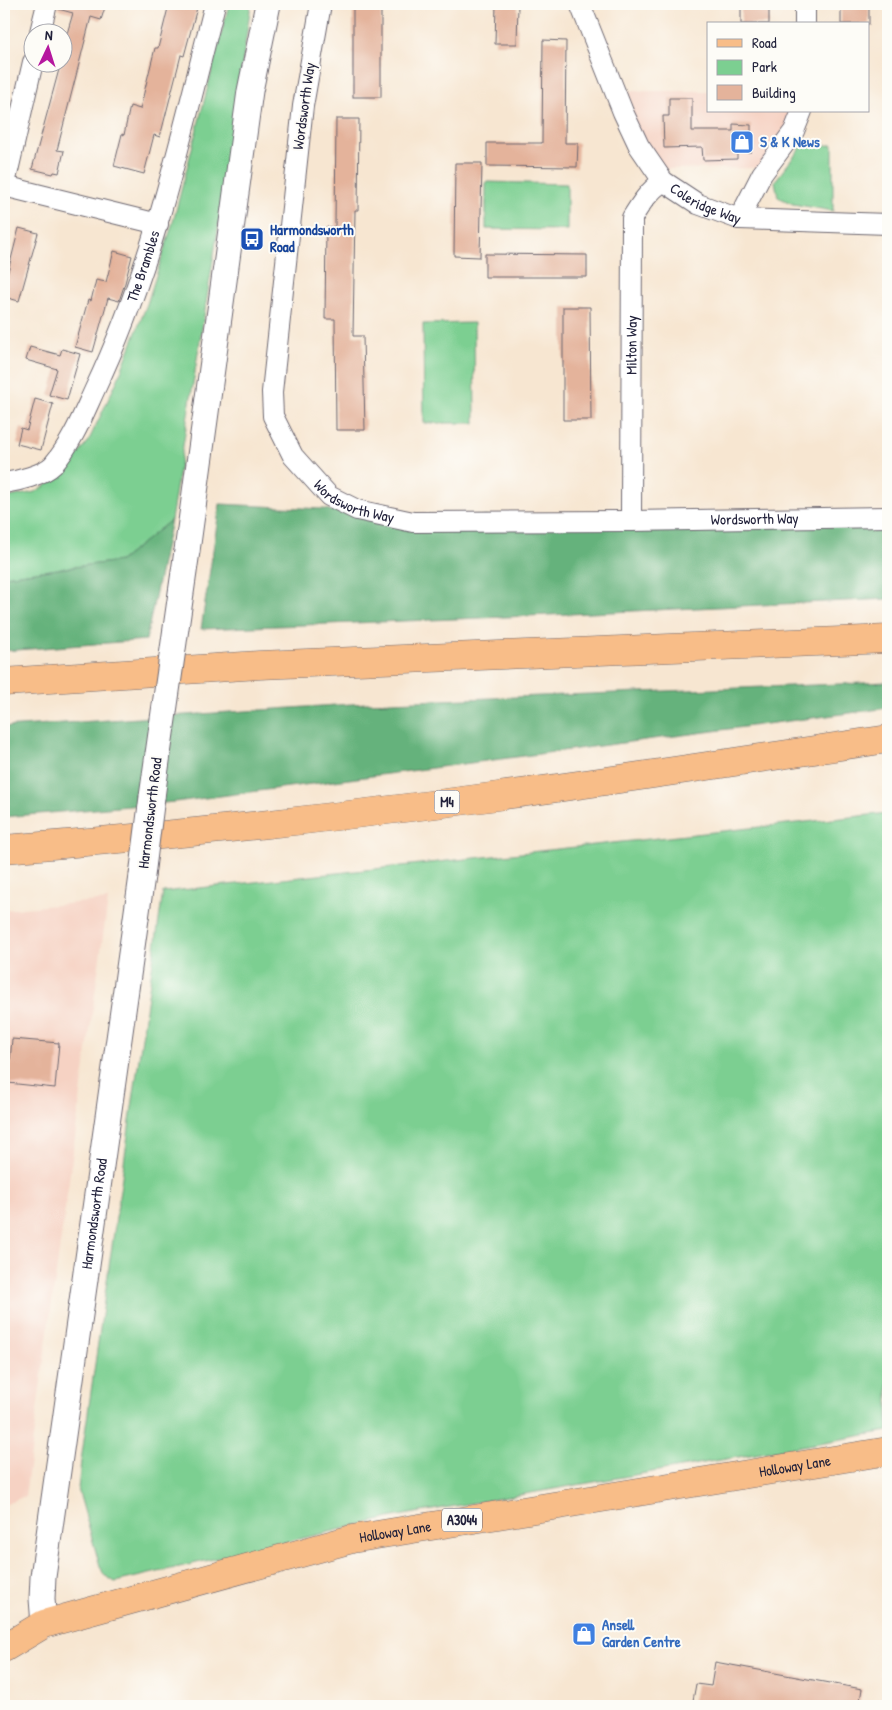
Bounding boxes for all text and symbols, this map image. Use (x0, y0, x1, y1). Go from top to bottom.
north arrow (22, 22, 72, 72)
legend (707, 22, 870, 112)
text: N (45, 25, 54, 44)
text: Road (752, 32, 777, 53)
text: Park (752, 56, 777, 77)
street label: Wordsworth Way (287, 61, 320, 151)
text: Building (752, 82, 796, 103)
shop icon: S & K News (729, 129, 755, 155)
place label: S & K News (760, 131, 820, 152)
street label: Coleridge Way (666, 177, 744, 229)
place label: Harmondsworth Road (270, 219, 354, 257)
bus stop icon: Harmondsworth Road (239, 226, 265, 252)
street label: The Brambles (121, 228, 165, 305)
street label: Milton Way (620, 315, 642, 375)
street label: Wordsworth Way (309, 475, 396, 528)
street label: Wordsworth Way (710, 507, 799, 530)
street label: Harmondsworth Road (132, 756, 167, 870)
road number: M4 (434, 790, 460, 814)
street label: Harmondsworth Road (76, 1157, 112, 1270)
street label: Holloway Lane (757, 1450, 832, 1482)
road number: A3044 (442, 1508, 482, 1532)
street label: Holloway Lane (358, 1515, 433, 1548)
place label: Ansell Garden Centre (602, 1614, 681, 1652)
shop icon: Ansell Garden Centre (571, 1621, 597, 1647)

